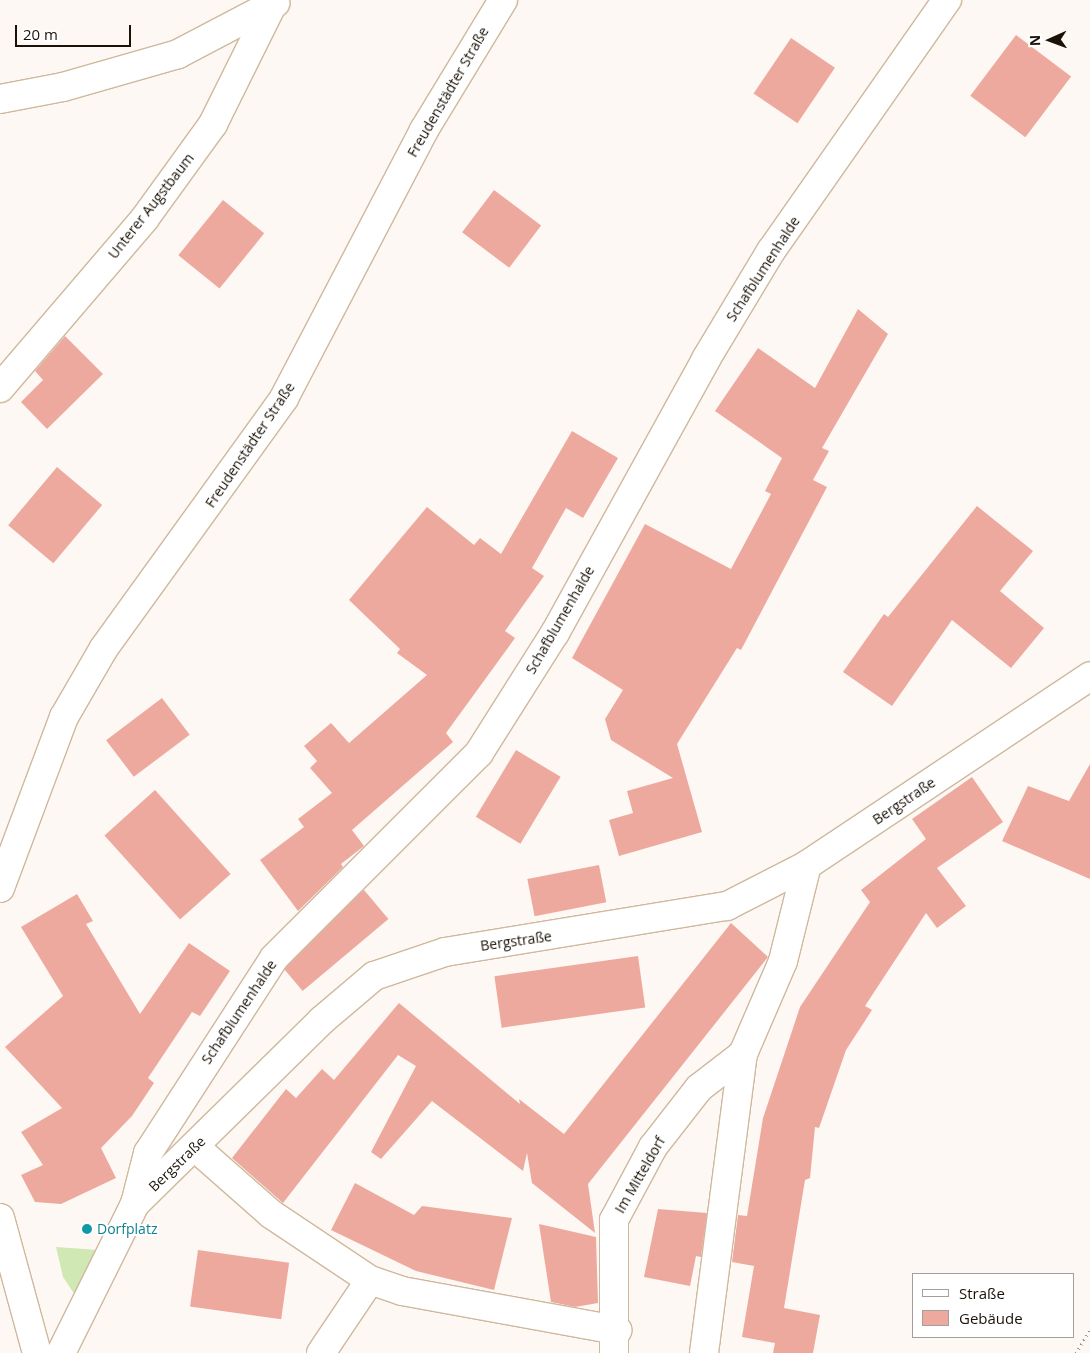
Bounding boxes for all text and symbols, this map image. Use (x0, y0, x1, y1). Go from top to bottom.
scale bar (18, 15, 134, 47)
north arrow (1025, 15, 1075, 65)
text: 20 m (23, 24, 58, 44)
street label: Freudenstädter Straße (404, 24, 492, 160)
text: N (1025, 35, 1044, 47)
street label: Unterer Augstbaum (105, 150, 197, 262)
street label: Schafblumenhalde (723, 213, 803, 325)
street label: Freudenstädter Straße (202, 379, 298, 511)
street label: Schafblumenhalde (522, 563, 598, 677)
street label: Bergstraße (869, 774, 939, 828)
street label: Bergstraße (479, 928, 553, 954)
street label: Schafblumenhalde (198, 957, 280, 1067)
street label: Bergstraße (145, 1133, 209, 1195)
street label: Im Mitteldorf (611, 1134, 669, 1216)
place label: Dorfplatz (97, 1221, 157, 1237)
marker: Dorfplatz (81, 1223, 93, 1235)
legend (912, 1273, 1075, 1338)
text: Straße (959, 1283, 1005, 1303)
text: Gebäude (959, 1308, 1023, 1328)

